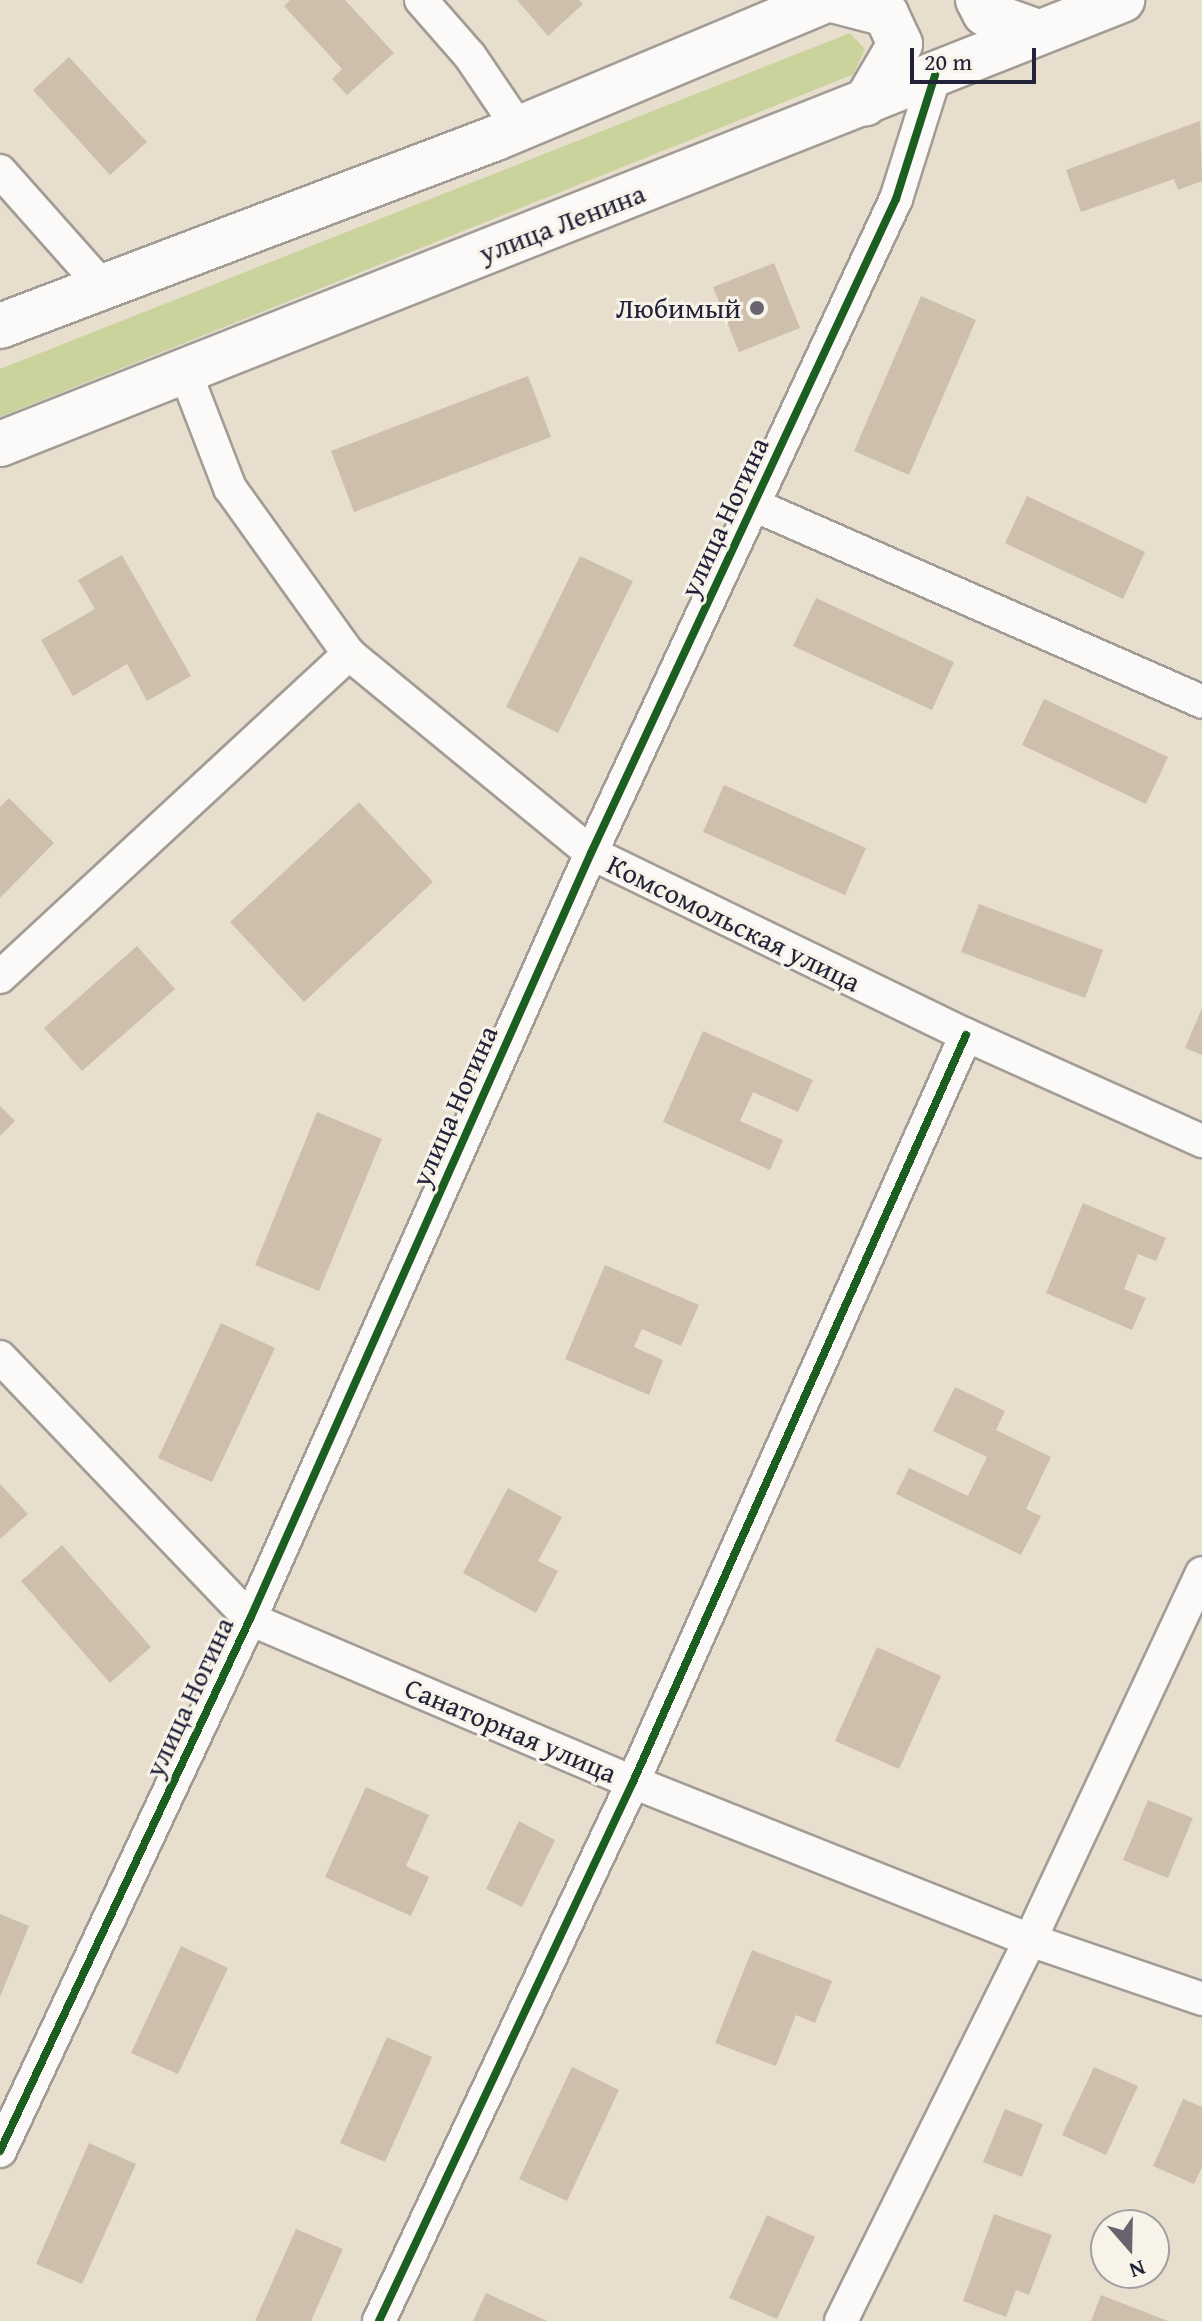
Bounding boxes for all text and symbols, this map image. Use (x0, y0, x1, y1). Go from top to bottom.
scale bar (914, 32, 1040, 82)
text: 20 m (924, 44, 972, 79)
street label: улица Ленина (474, 176, 650, 270)
place label: Любимый (616, 291, 741, 325)
marker: Любимый (748, 299, 766, 317)
street label: улица Ногина (672, 432, 776, 602)
street label: Комсомольская улица (602, 847, 866, 999)
street label: улица Ногина (404, 1020, 504, 1192)
street label: улица Ногина (137, 1612, 241, 1782)
street label: Санаторная улица (400, 1670, 622, 1790)
north arrow (1090, 2209, 1170, 2289)
text: N (1125, 2252, 1150, 2287)

